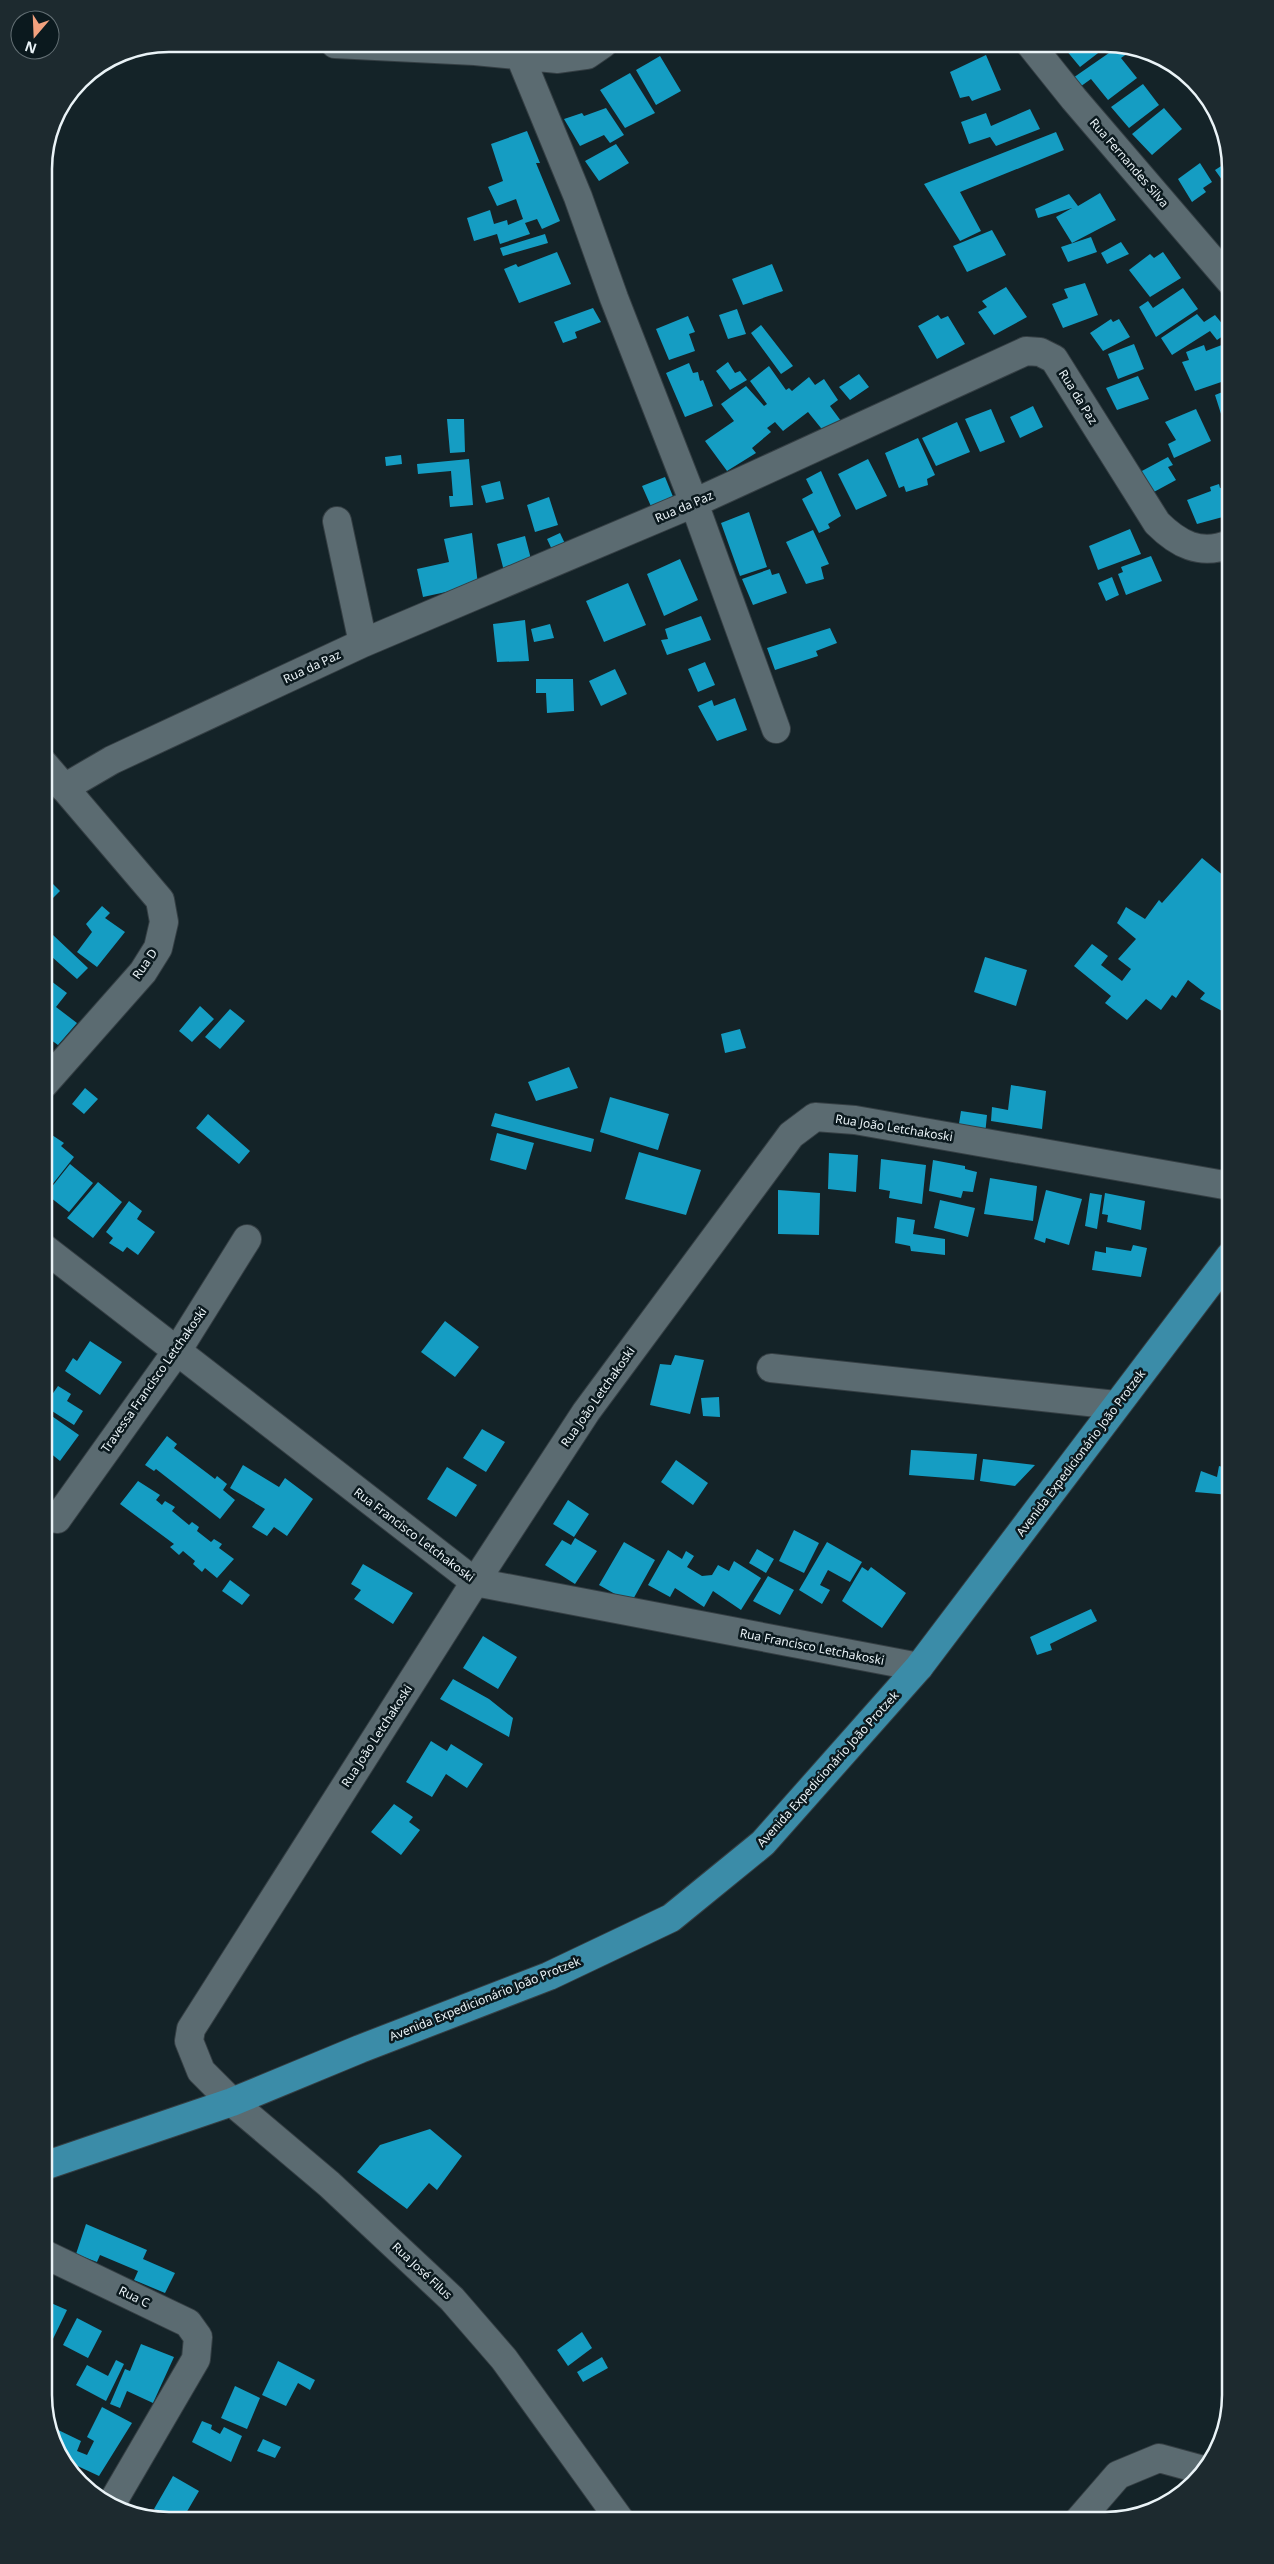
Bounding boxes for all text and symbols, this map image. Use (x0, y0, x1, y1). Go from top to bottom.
north arrow (10, 10, 60, 60)
text: N (22, 37, 39, 59)
street label: Rua Fernandes Silva (1086, 115, 1173, 211)
street label: Rua da Paz (1055, 366, 1102, 428)
street label: Rua da Paz (652, 487, 716, 526)
street label: Rua da Paz (280, 646, 344, 687)
street label: Rua D (128, 945, 161, 982)
street label: Rua João Letchakoski (834, 1110, 954, 1145)
street label: Travessa Francisco Letchakoski (97, 1304, 210, 1456)
street label: Rua João Letchakoski (557, 1343, 639, 1450)
street label: Avenida Expedicionário João Protzek (1012, 1365, 1149, 1540)
street label: Rua Francisco Letchakoski (351, 1484, 478, 1586)
street label: Rua Francisco Letchakoski (738, 1624, 886, 1669)
street label: Rua João Letchakoski (337, 1681, 416, 1790)
street label: Avenida Expedicionário João Protzek (753, 1686, 903, 1850)
street label: Avenida Expedicionário João Protzek (387, 1952, 583, 2045)
street label: Rua José Filus (389, 2238, 456, 2303)
street label: Rua C (116, 2282, 153, 2311)

